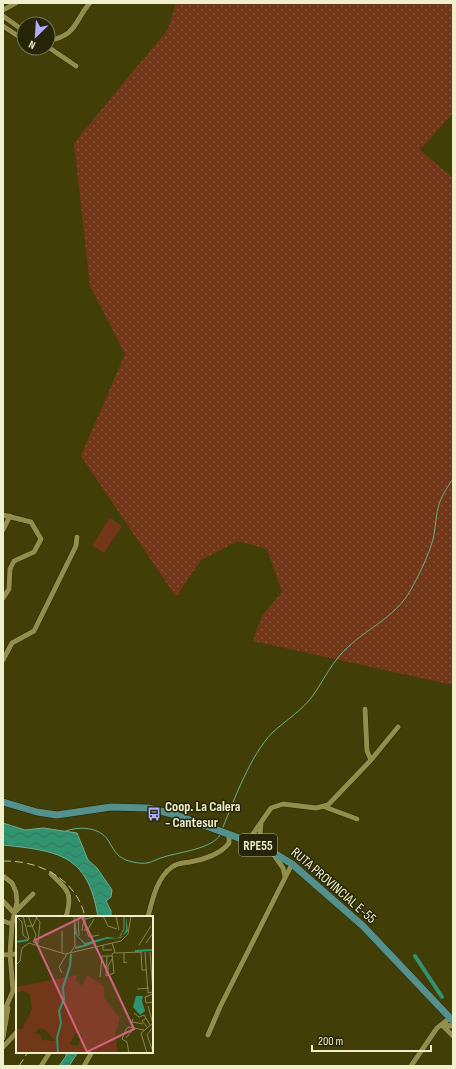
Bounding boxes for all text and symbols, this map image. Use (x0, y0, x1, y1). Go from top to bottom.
north arrow (16, 16, 56, 56)
text: N (26, 37, 37, 52)
place label: Coop. La Calera - Cantesur (165, 798, 241, 831)
bus stop icon: Coop. La Calera - Cantesur (146, 806, 162, 822)
road number: RPE55 (239, 834, 277, 856)
street label: RUTA PROVINCIAL E-55 (288, 844, 380, 927)
inset map (16, 916, 153, 1053)
scale bar (312, 1027, 431, 1053)
text: 200 m (318, 1034, 344, 1049)

